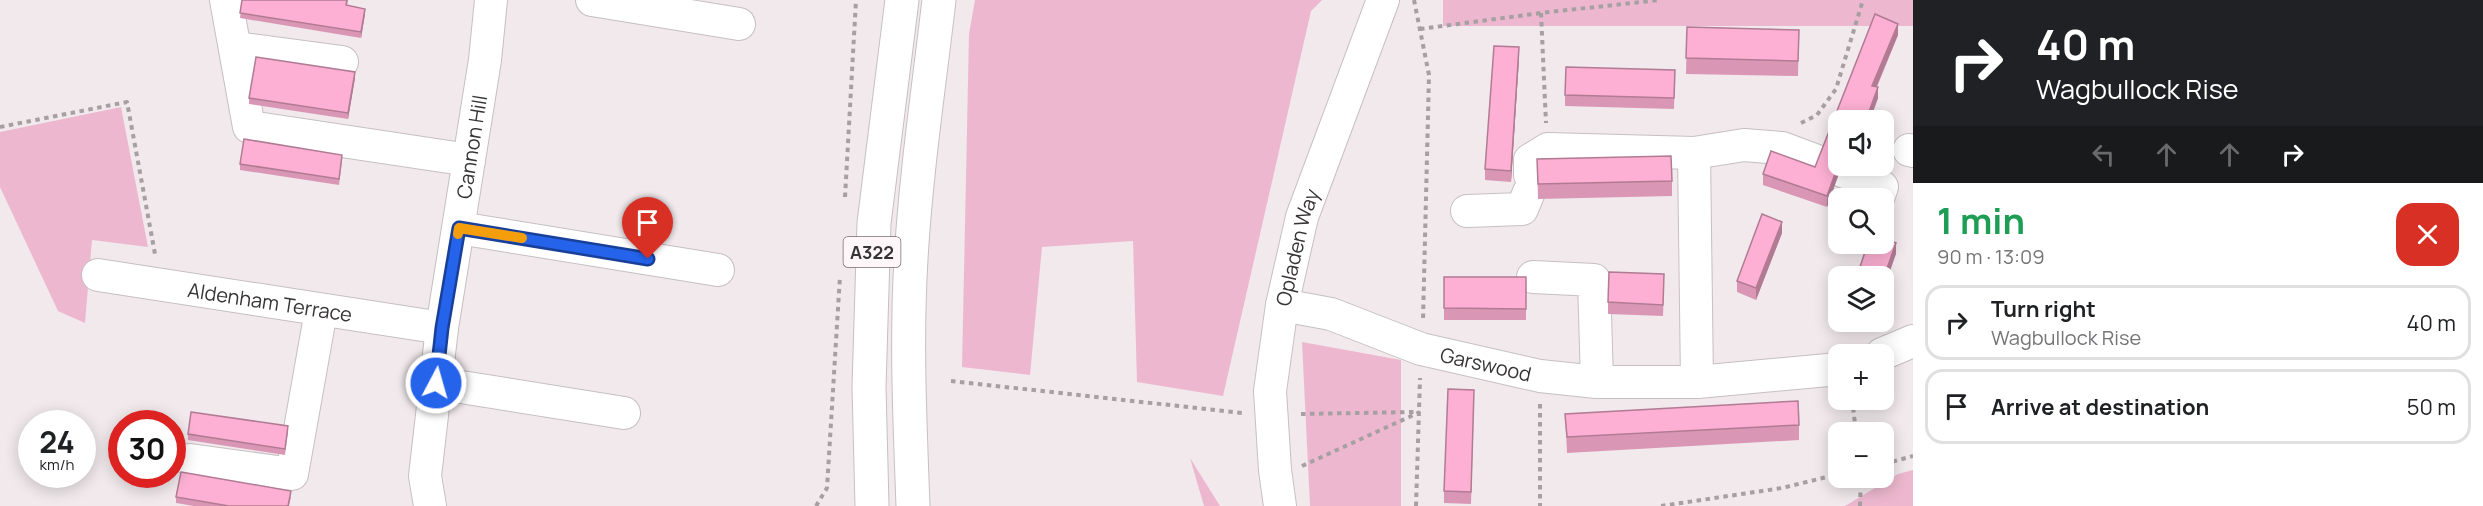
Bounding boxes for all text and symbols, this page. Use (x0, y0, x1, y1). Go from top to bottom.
text: 40 m (2036, 15, 2135, 73)
icon: right (1937, 24, 2015, 102)
text: Wagbullock Rise (2036, 70, 2239, 107)
street label: Cannon Hill (449, 93, 493, 200)
map controls (1828, 110, 1894, 488)
button: sound (1828, 110, 1894, 176)
icon: left (2087, 138, 2120, 171)
icon: ahead (2150, 138, 2183, 171)
icon: ahead (2213, 138, 2246, 171)
icon: right (2276, 138, 2309, 171)
street label: Opladen Way (1269, 184, 1325, 308)
button: search (1828, 188, 1894, 254)
text: 1 min (1937, 196, 2025, 245)
pin (622, 197, 673, 259)
button: close (2396, 203, 2459, 266)
icon: arrive (631, 206, 664, 239)
road number: A322 (844, 237, 900, 267)
text: 90 m · 13:09 (1937, 243, 2045, 270)
button: layers (1828, 266, 1894, 332)
street label: Aldenham Terrace (186, 276, 354, 327)
text: Turn right (1991, 294, 2096, 324)
icon: right (1940, 306, 1973, 339)
text: 40 m (2407, 308, 2456, 338)
text: Wagbullock Rise (1991, 324, 2141, 351)
street label: Garswood (1438, 340, 1534, 387)
button: + (1828, 344, 1894, 410)
position arrow (404, 351, 468, 415)
icon: arrive (1940, 390, 1973, 423)
text: Arrive at destination (1991, 392, 2209, 422)
text: 50 m (2407, 392, 2456, 422)
speed limit sign: 30 (108, 410, 186, 488)
text: 24 (39, 421, 75, 462)
button: − (1828, 422, 1894, 488)
text: km/h (40, 454, 74, 475)

